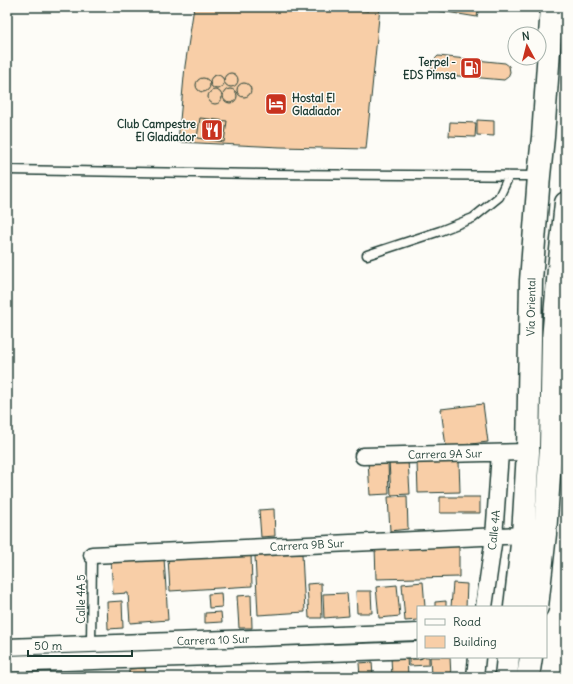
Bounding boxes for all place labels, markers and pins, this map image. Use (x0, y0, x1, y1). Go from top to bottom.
place label: Terpel - EDS Pimsa (403, 55, 457, 82)
fuel station icon: Terpel - EDS Pimsa (458, 55, 484, 81)
hotel icon: Hostal El Gladiador (263, 91, 289, 117)
place label: Hostal El Gladiador (292, 91, 341, 118)
place label: Club Campestre El Gladiador (117, 117, 197, 144)
restaurant icon: Club Campestre El Gladiador (199, 117, 225, 143)

